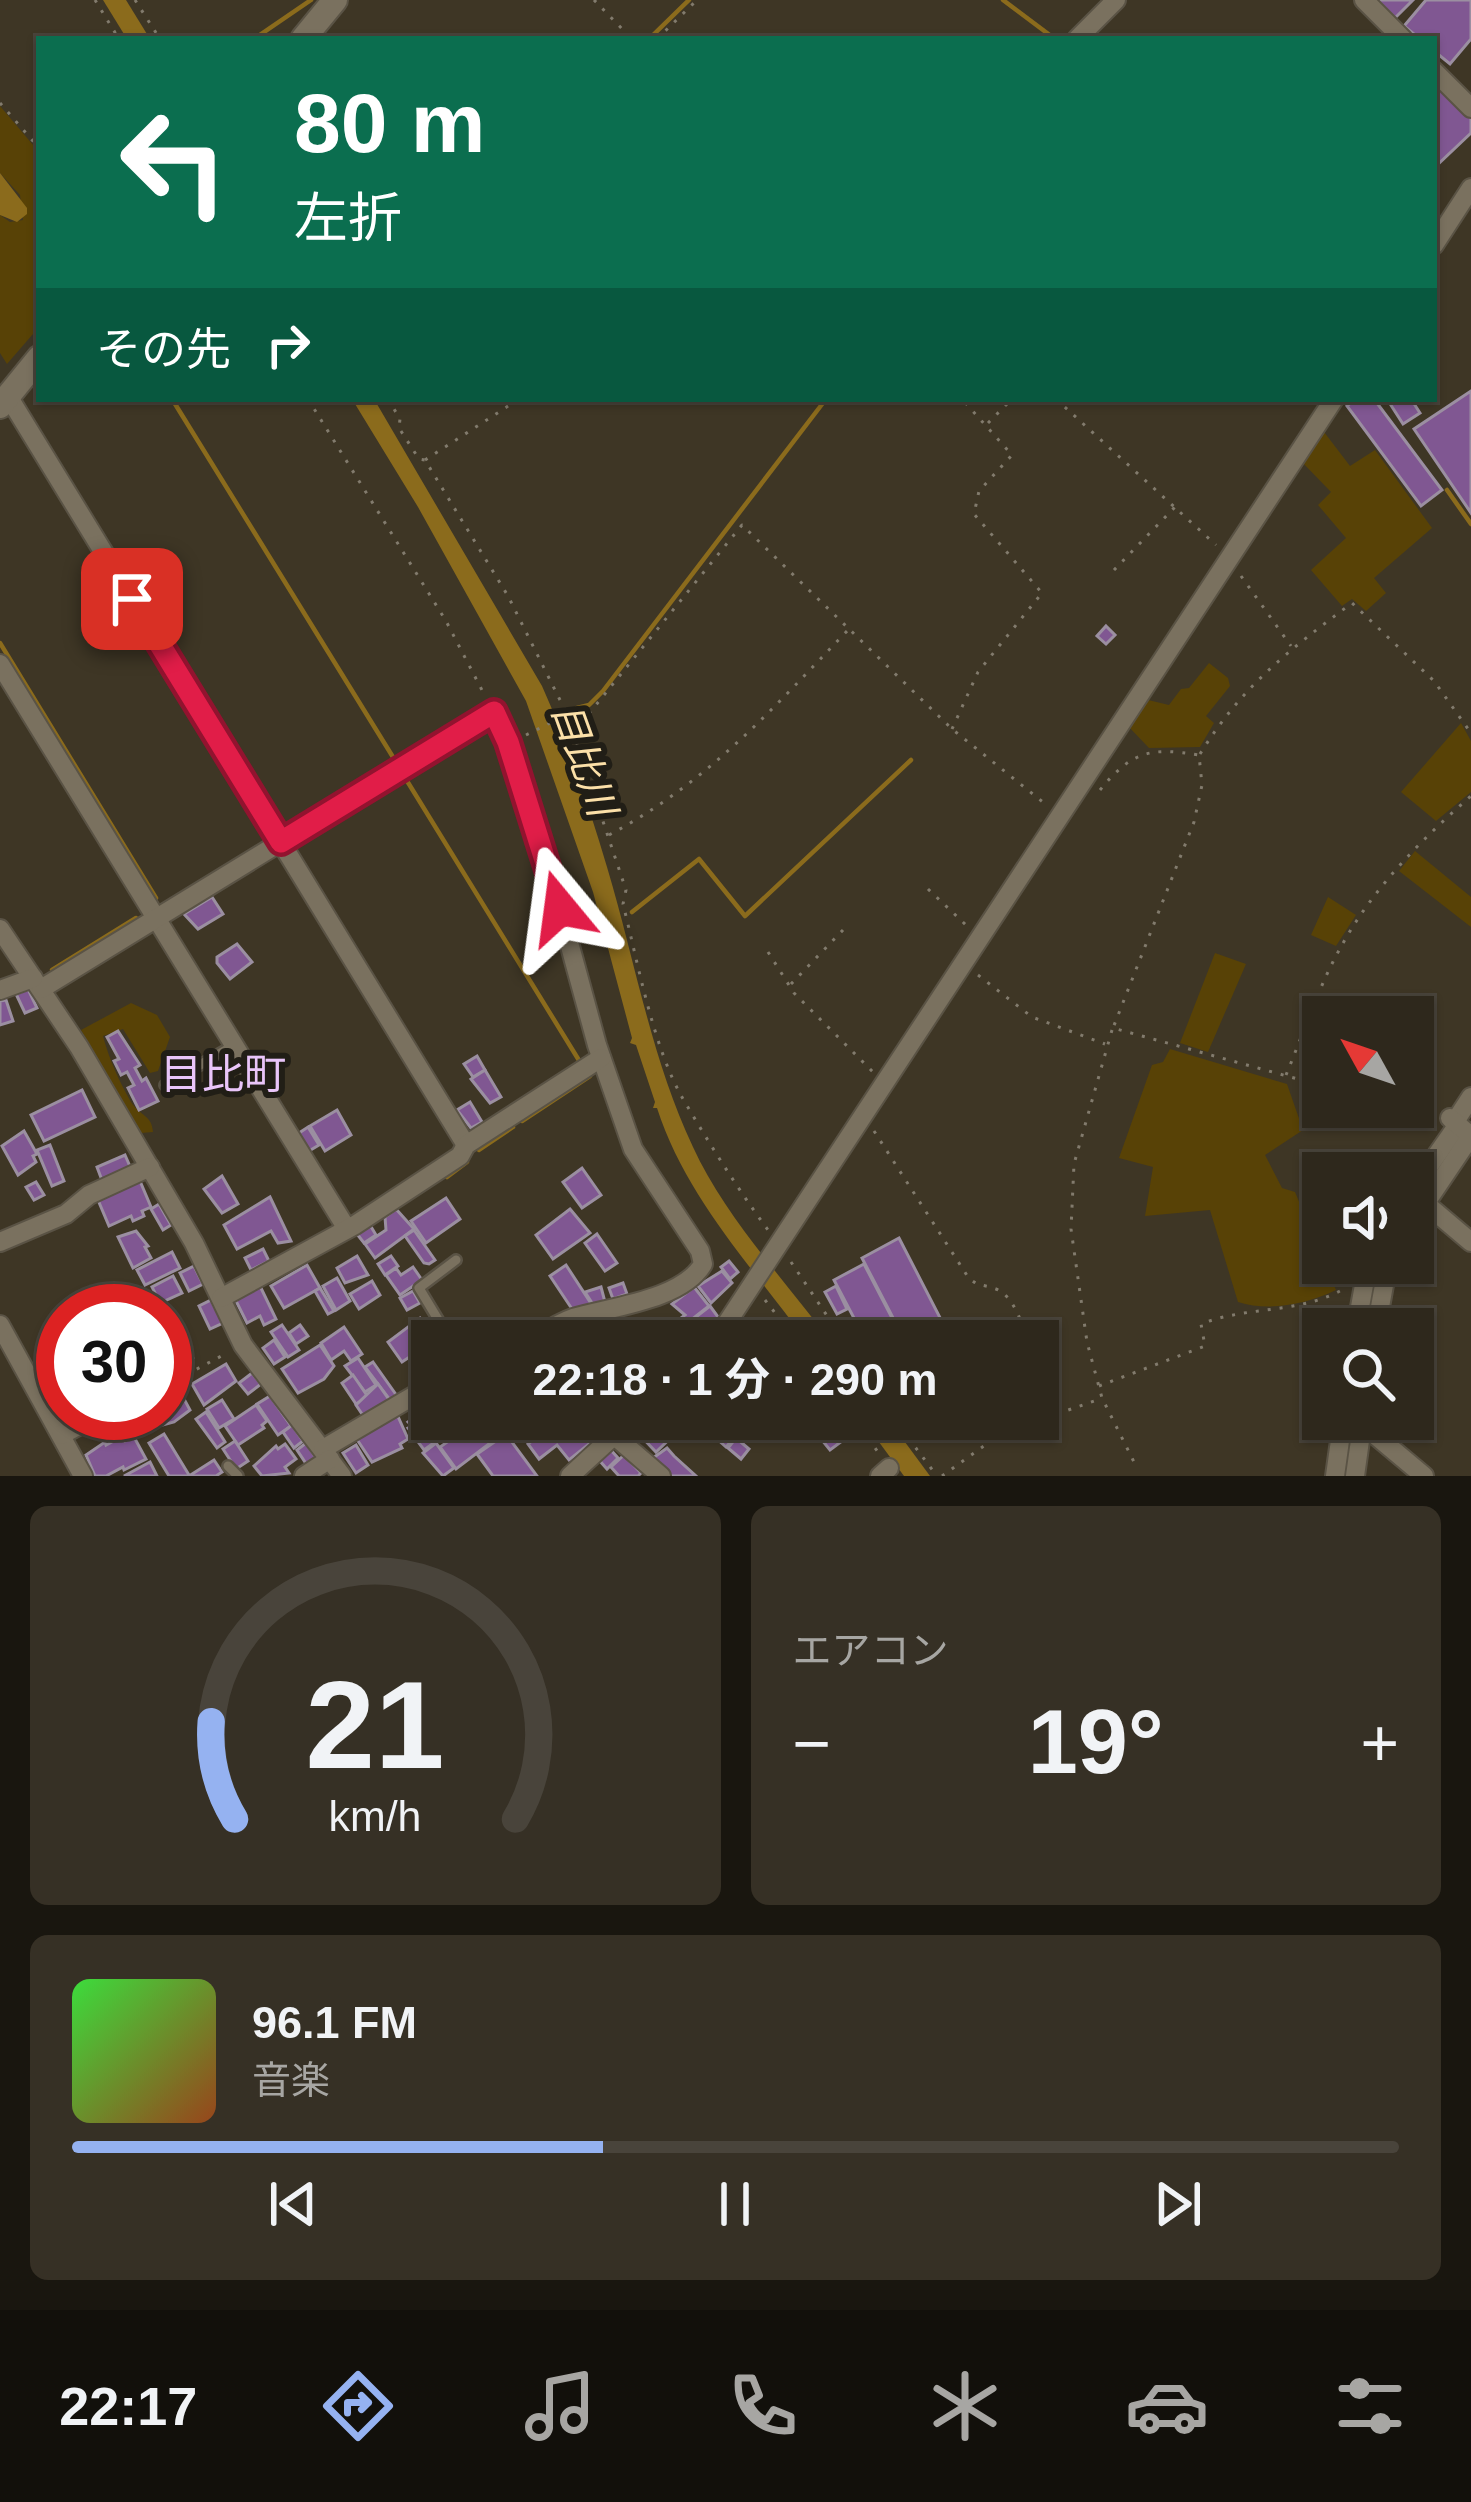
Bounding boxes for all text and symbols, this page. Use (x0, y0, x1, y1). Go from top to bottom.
text: 80 m (294, 76, 485, 170)
icon: left (96, 84, 252, 240)
text: 左折 (294, 188, 402, 248)
icon: right (255, 312, 321, 378)
text: その先 (96, 324, 231, 375)
pin (81, 548, 183, 650)
icon: arrive (99, 566, 165, 632)
water label: 目比川 (544, 697, 626, 825)
position arrow (497, 845, 623, 971)
north arrow (1302, 996, 1434, 1128)
map controls (1302, 996, 1434, 1440)
district label: 目比町 (160, 1051, 286, 1098)
button: sound (1302, 1152, 1434, 1284)
speed limit sign: 30 (36, 1284, 192, 1440)
button: search (1302, 1308, 1434, 1440)
text: 22:18 · 1 分 · 290 m (532, 1354, 938, 1405)
text: エアコン (793, 1629, 949, 1672)
text: 21 (306, 1655, 445, 1794)
text: 19° (1028, 1692, 1164, 1792)
text: − (793, 1706, 831, 1780)
text: + (1360, 1706, 1399, 1780)
text: km/h (329, 1791, 422, 1839)
text: 96.1 FM (252, 1997, 417, 2048)
text: 音楽 (252, 2059, 330, 2102)
icon: previous (260, 2171, 326, 2237)
icon: pause (702, 2171, 768, 2237)
icon: next (1145, 2171, 1211, 2237)
icon: directions (316, 2364, 400, 2448)
icon: music (518, 2364, 602, 2448)
icon: phone (721, 2364, 805, 2448)
icon: climate (923, 2364, 1007, 2448)
icon: car (1125, 2364, 1209, 2448)
icon: filters (1328, 2364, 1412, 2448)
text: 22:17 (59, 2376, 197, 2436)

